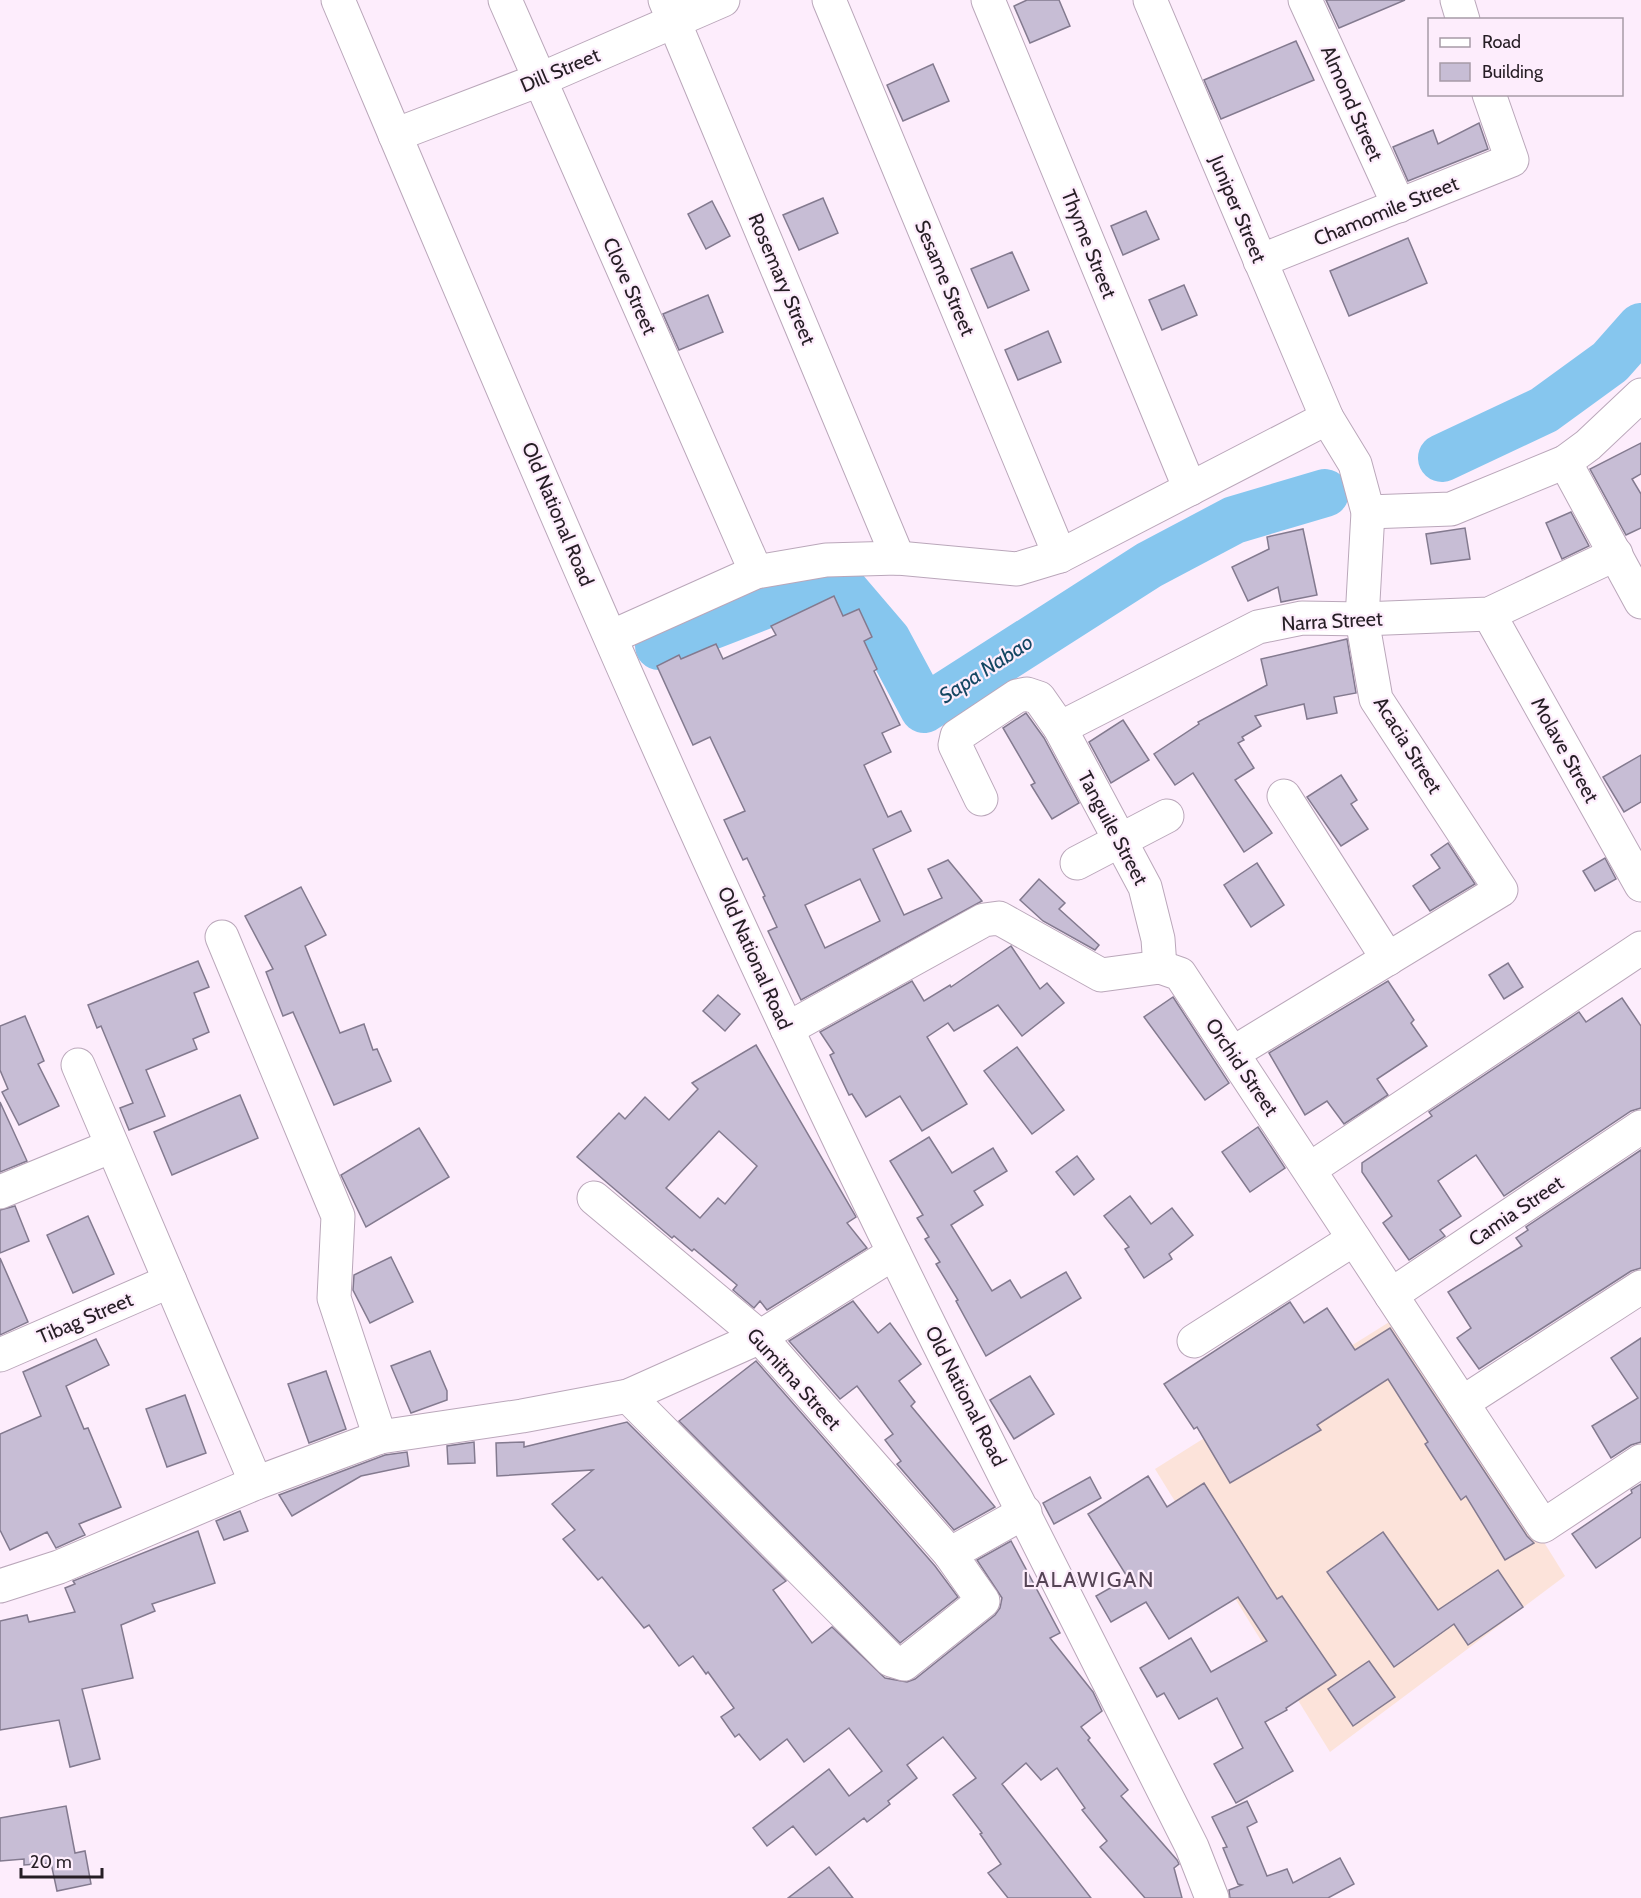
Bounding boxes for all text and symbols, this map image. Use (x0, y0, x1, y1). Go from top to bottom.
legend (1428, 18, 1623, 96)
text: Road (1482, 31, 1521, 53)
street label: Dill Street (517, 42, 604, 97)
street label: Almond Street (1316, 42, 1388, 165)
text: Building (1482, 61, 1544, 83)
street label: Juniper Street (1204, 151, 1271, 267)
street label: Chamomile Street (1310, 171, 1462, 251)
street label: Thyme Street (1056, 186, 1122, 302)
street label: Rosemary Street (743, 210, 821, 349)
street label: Sesame Street (910, 216, 980, 340)
street label: Clove Street (598, 234, 662, 338)
street label: Old National Road (517, 438, 599, 590)
street label: Narra Street (1281, 606, 1384, 636)
water label: Sapa Nabao (934, 629, 1037, 708)
street label: Acacia Street (1369, 692, 1447, 798)
street label: Molave Street (1526, 693, 1604, 807)
street label: Tanguile Street (1073, 767, 1153, 889)
street label: Old National Road (713, 883, 797, 1033)
street label: Orchid Street (1201, 1014, 1284, 1121)
street label: Camia Street (1464, 1170, 1568, 1251)
street label: Tibag Street (34, 1287, 137, 1349)
street label: Old National Road (920, 1322, 1012, 1470)
street label: Gumitna Street (742, 1323, 846, 1435)
district label: LALAWIGAN (1023, 1566, 1155, 1593)
scale bar (21, 1841, 102, 1879)
text: 20 m (30, 1851, 72, 1873)

